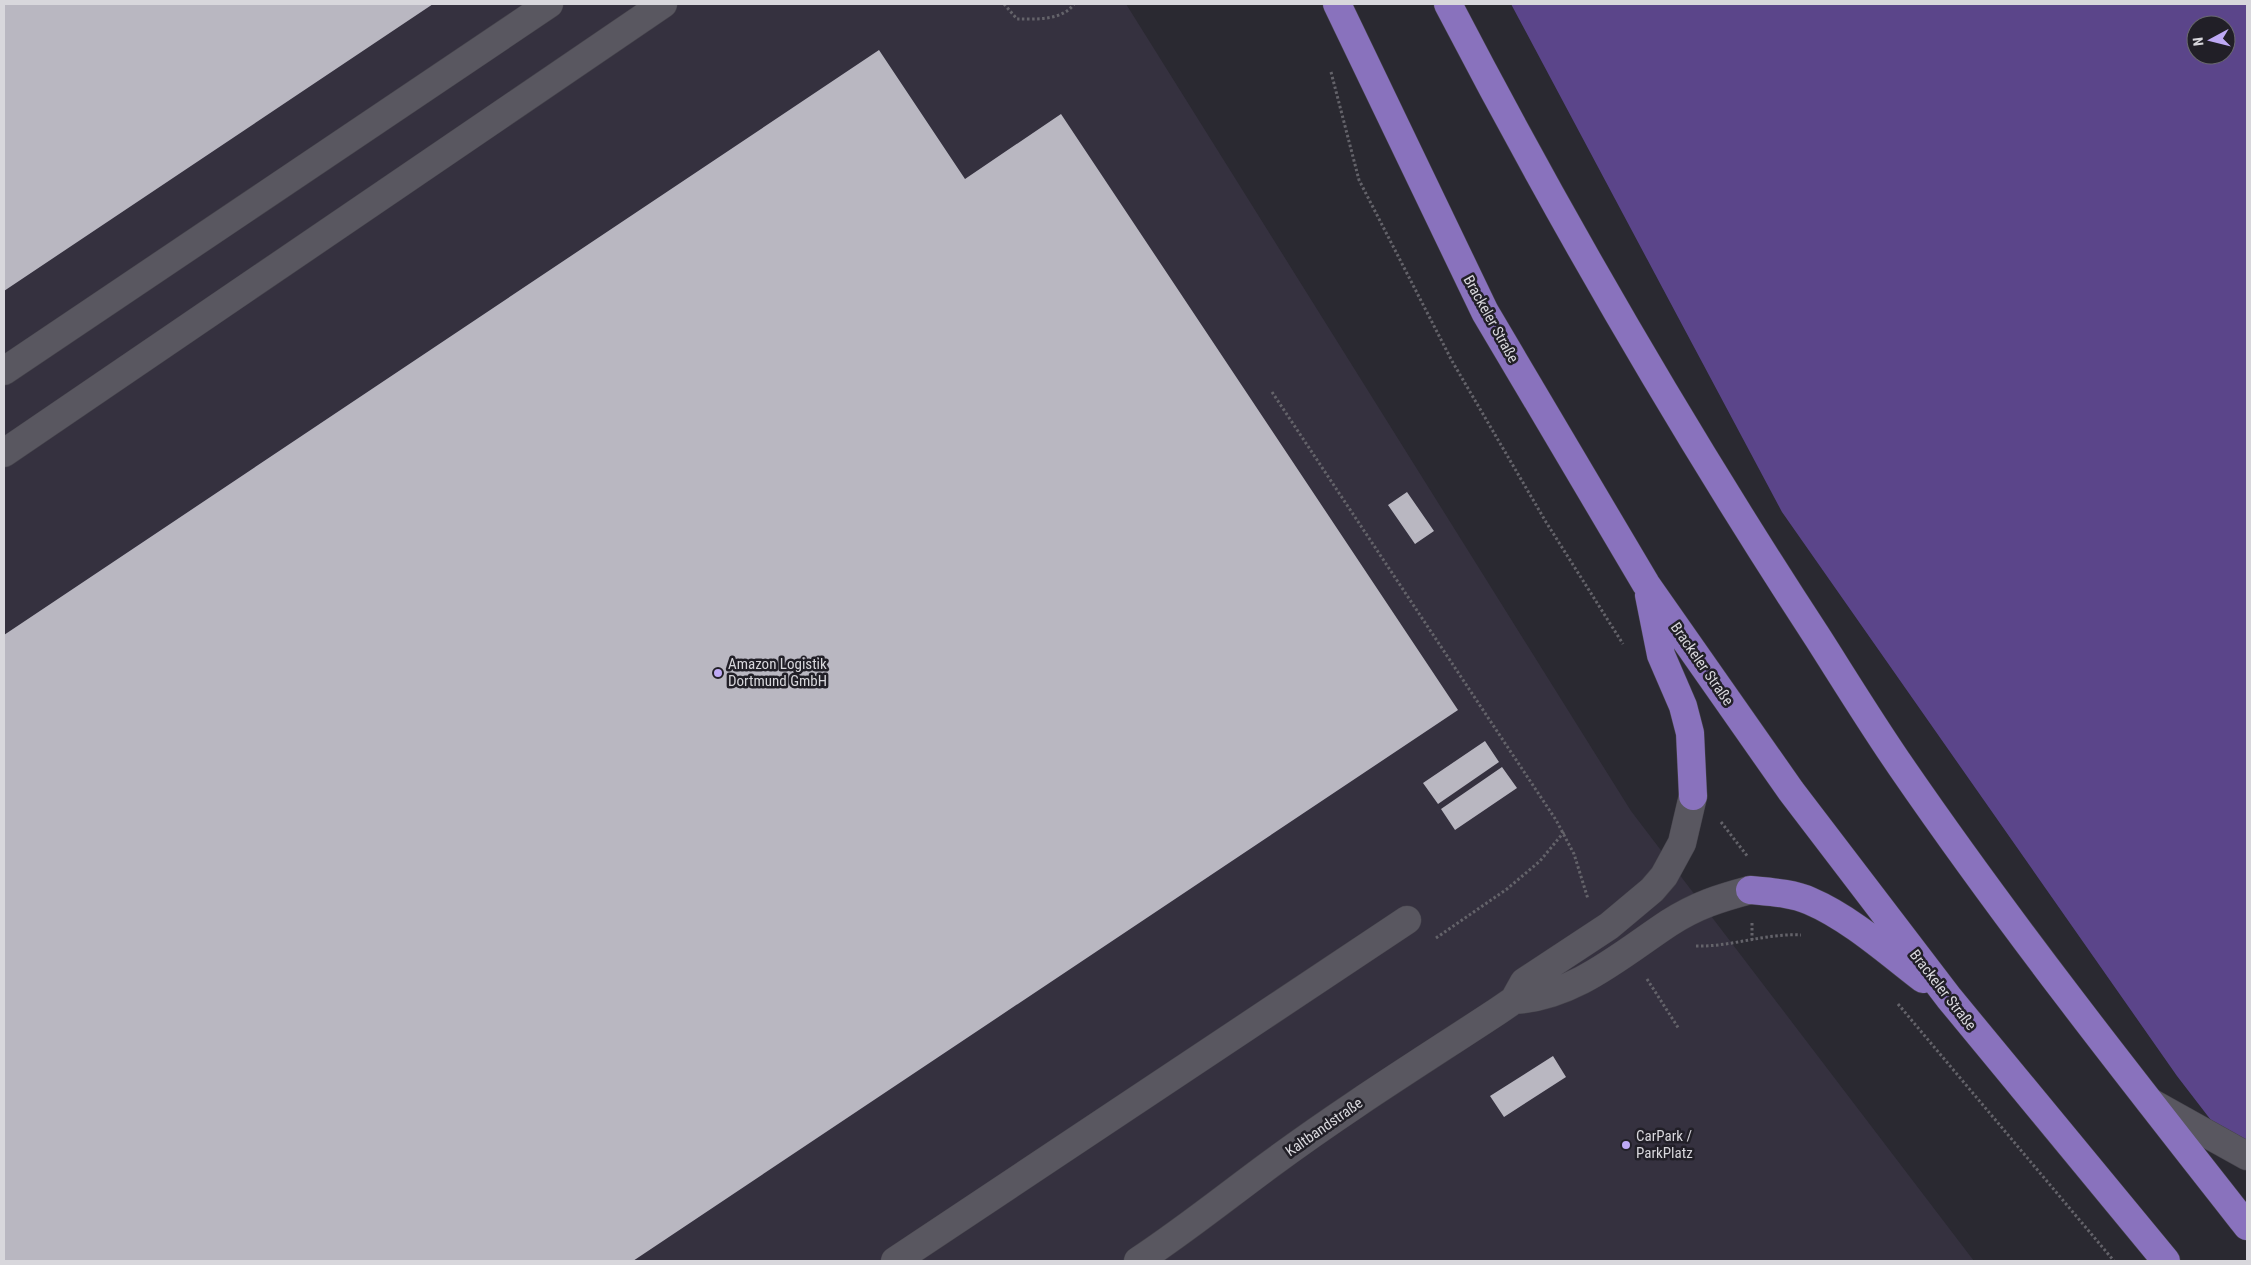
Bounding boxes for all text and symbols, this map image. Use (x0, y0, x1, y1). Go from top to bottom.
north arrow (2186, 15, 2236, 65)
text: N (2190, 36, 2207, 47)
street label: Brackeler Straße (1460, 272, 1522, 366)
street label: Brackeler Straße (1667, 619, 1737, 709)
place label: Amazon Logistik Dortmund GmbH (728, 655, 827, 690)
marker: Amazon Logistik Dortmund GmbH (712, 667, 724, 679)
street label: Brackeler Straße (1906, 946, 1980, 1034)
street label: Kaltbandstraße (1282, 1094, 1366, 1160)
place label: CarPark / ParkPlatz (1636, 1127, 1693, 1162)
marker: CarPark / ParkPlatz (1620, 1139, 1632, 1151)

